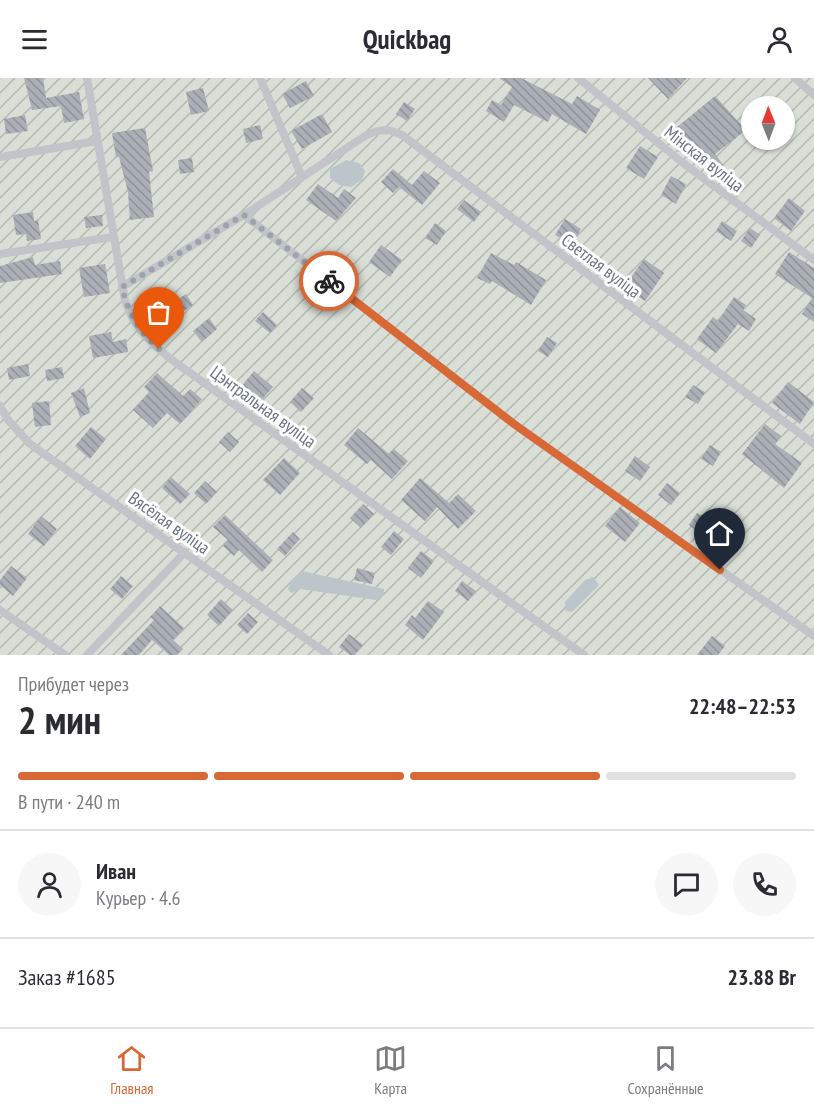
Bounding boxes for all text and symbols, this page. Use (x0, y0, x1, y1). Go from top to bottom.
text: Quickbag (363, 22, 451, 56)
icon: menu (18, 23, 51, 56)
icon: person (763, 23, 796, 56)
north arrow (741, 96, 795, 150)
map controls (741, 96, 795, 150)
street label: Мінская вуліца (660, 120, 749, 197)
street label: Светлая вуліца (557, 228, 646, 303)
courier (299, 251, 359, 311)
icon: bike (313, 265, 346, 298)
pin (133, 287, 184, 349)
icon: bag (142, 296, 175, 329)
street label: Цэнтральная вуліца (206, 360, 321, 453)
street label: Вясёлая вуліца (124, 486, 214, 559)
pin (694, 508, 745, 570)
icon: home (703, 517, 736, 550)
text: Прибудет через (18, 671, 129, 697)
text: 22:48–22:53 (689, 692, 796, 720)
text: 2 мин (18, 694, 101, 745)
text: В пути · 240 m (18, 789, 120, 815)
button: person (18, 853, 81, 916)
button: chat (655, 853, 718, 916)
button: phone (733, 853, 796, 916)
text: Иван (96, 857, 136, 885)
text: Курьер · 4.6 (96, 885, 181, 911)
text: Заказ #1685 (18, 963, 116, 991)
text: 23.88 Br (728, 963, 796, 991)
tab: Главная (110, 1042, 154, 1098)
tab: Карта (374, 1042, 407, 1098)
tab: Сохранённые (628, 1042, 704, 1098)

